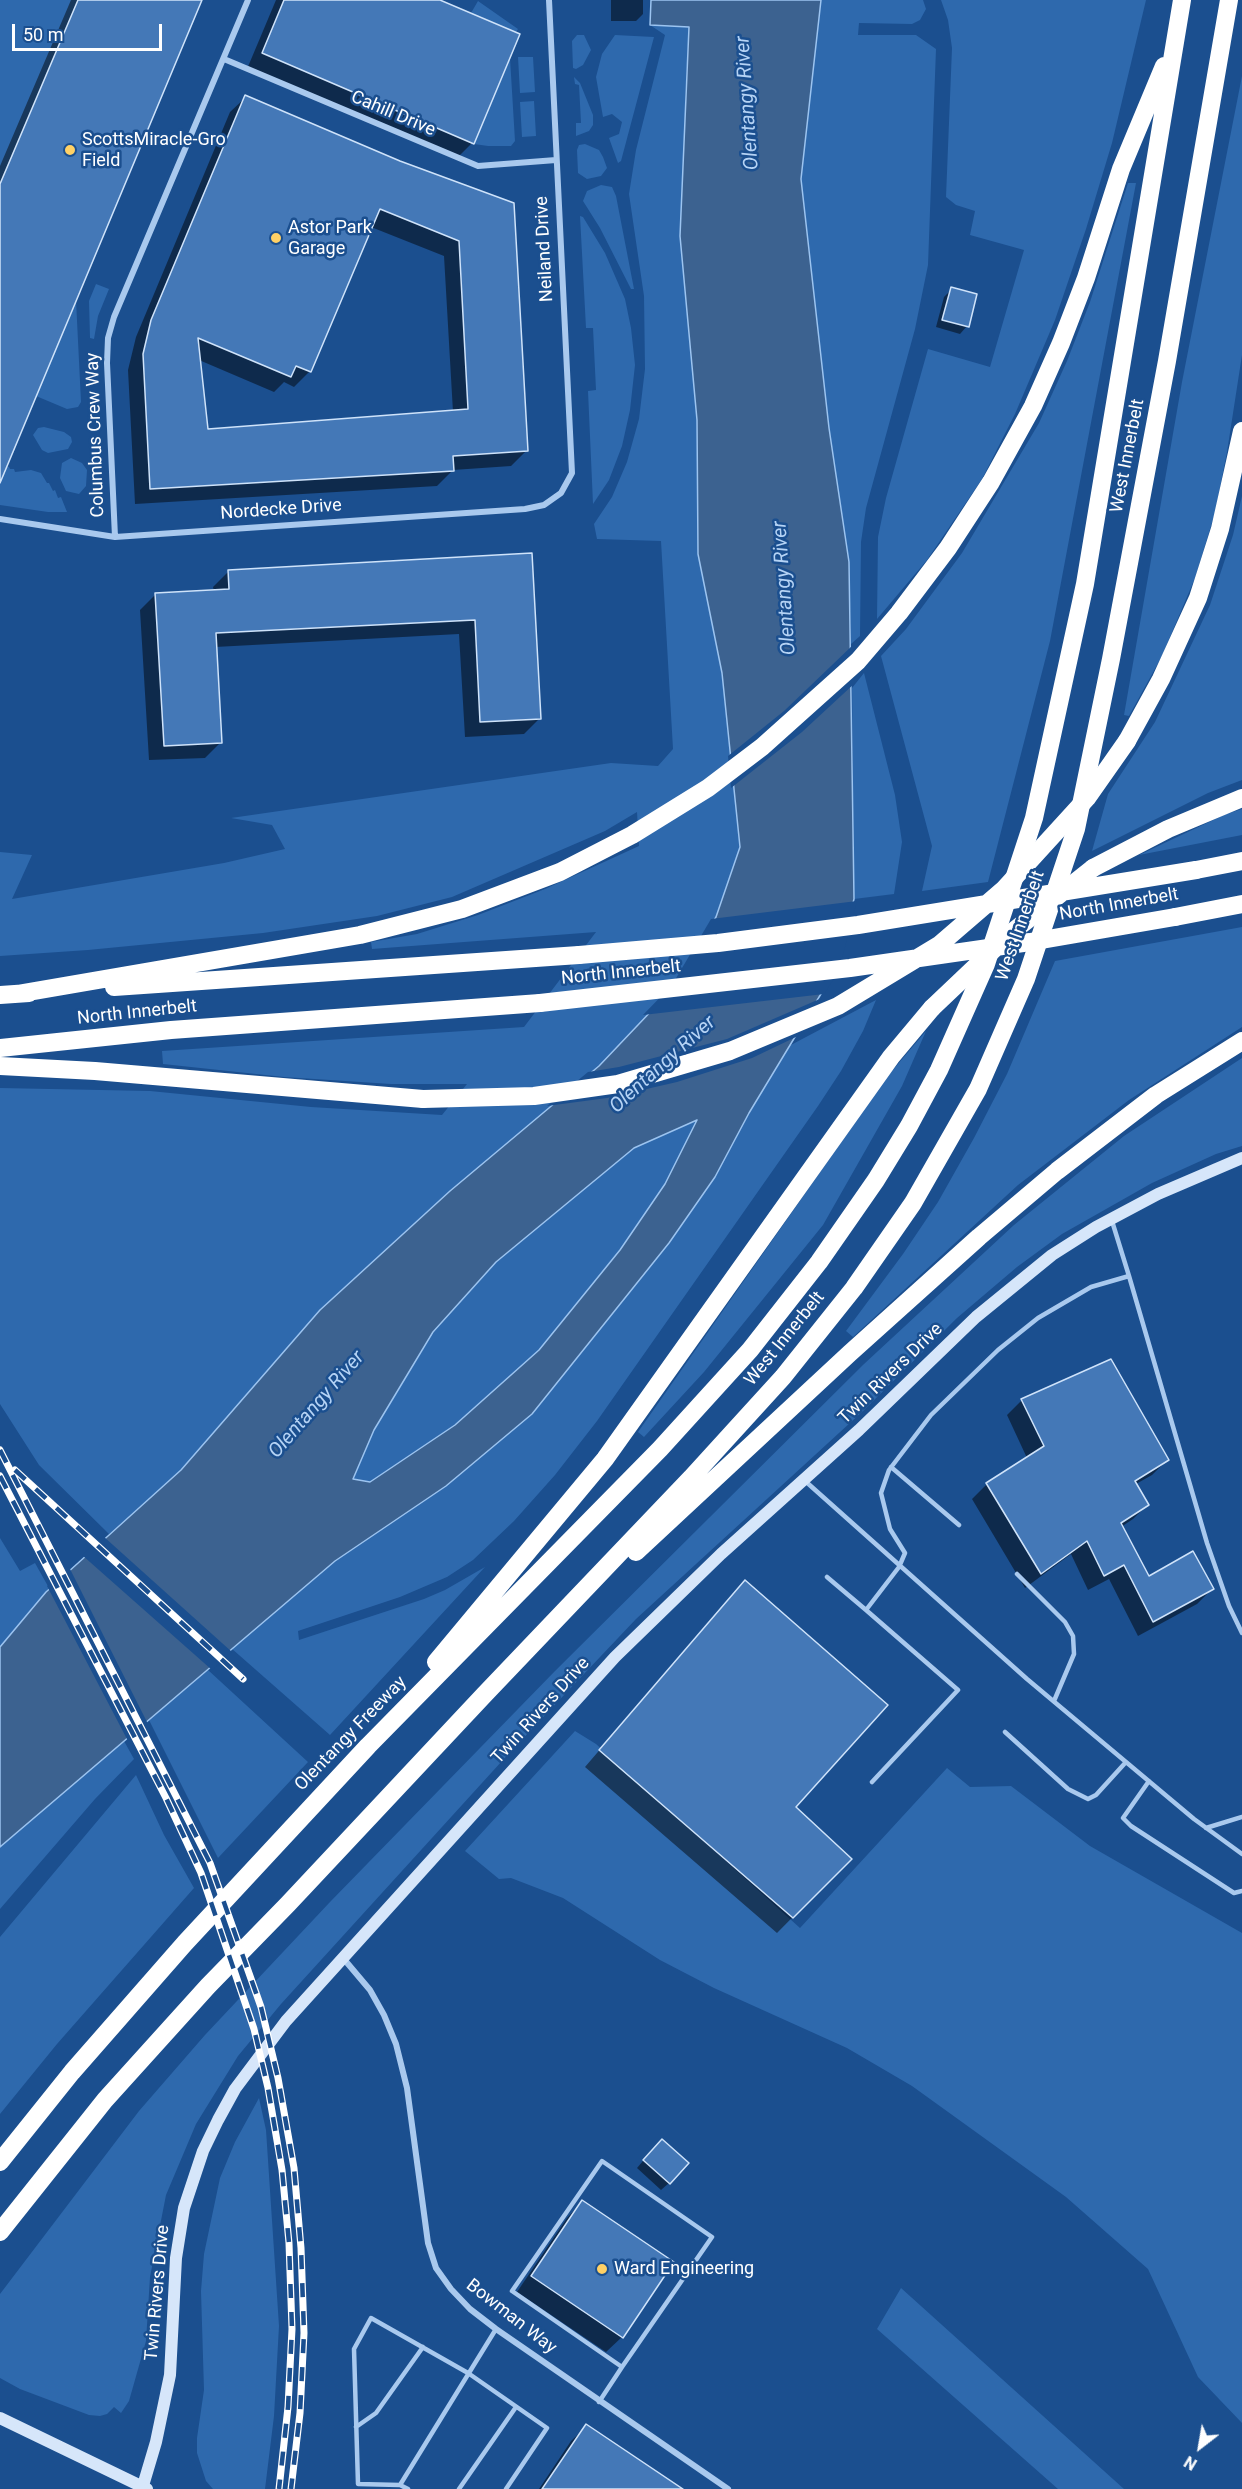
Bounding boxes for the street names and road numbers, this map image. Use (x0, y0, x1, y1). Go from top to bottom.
street label: Cahill Drive (348, 87, 438, 141)
street label: Neiland Drive (531, 196, 559, 302)
street label: Columbus Crew Way (82, 352, 110, 518)
street label: West Innerbelt (1106, 397, 1150, 515)
street label: Nordecke Drive (220, 495, 342, 525)
street label: West Innerbelt (992, 868, 1050, 984)
street label: North Innerbelt (1058, 884, 1180, 926)
street label: North Innerbelt (560, 956, 682, 990)
street label: North Innerbelt (76, 996, 198, 1030)
street label: West Innerbelt (740, 1287, 830, 1391)
street label: Twin Rivers Drive (834, 1319, 948, 1429)
street label: Twin Rivers Drive (487, 1653, 595, 1769)
street label: Olentangy Freeway (291, 1672, 411, 1796)
street label: Twin Rivers Drive (141, 2224, 175, 2362)
street label: Bowman Way (461, 2275, 561, 2359)

